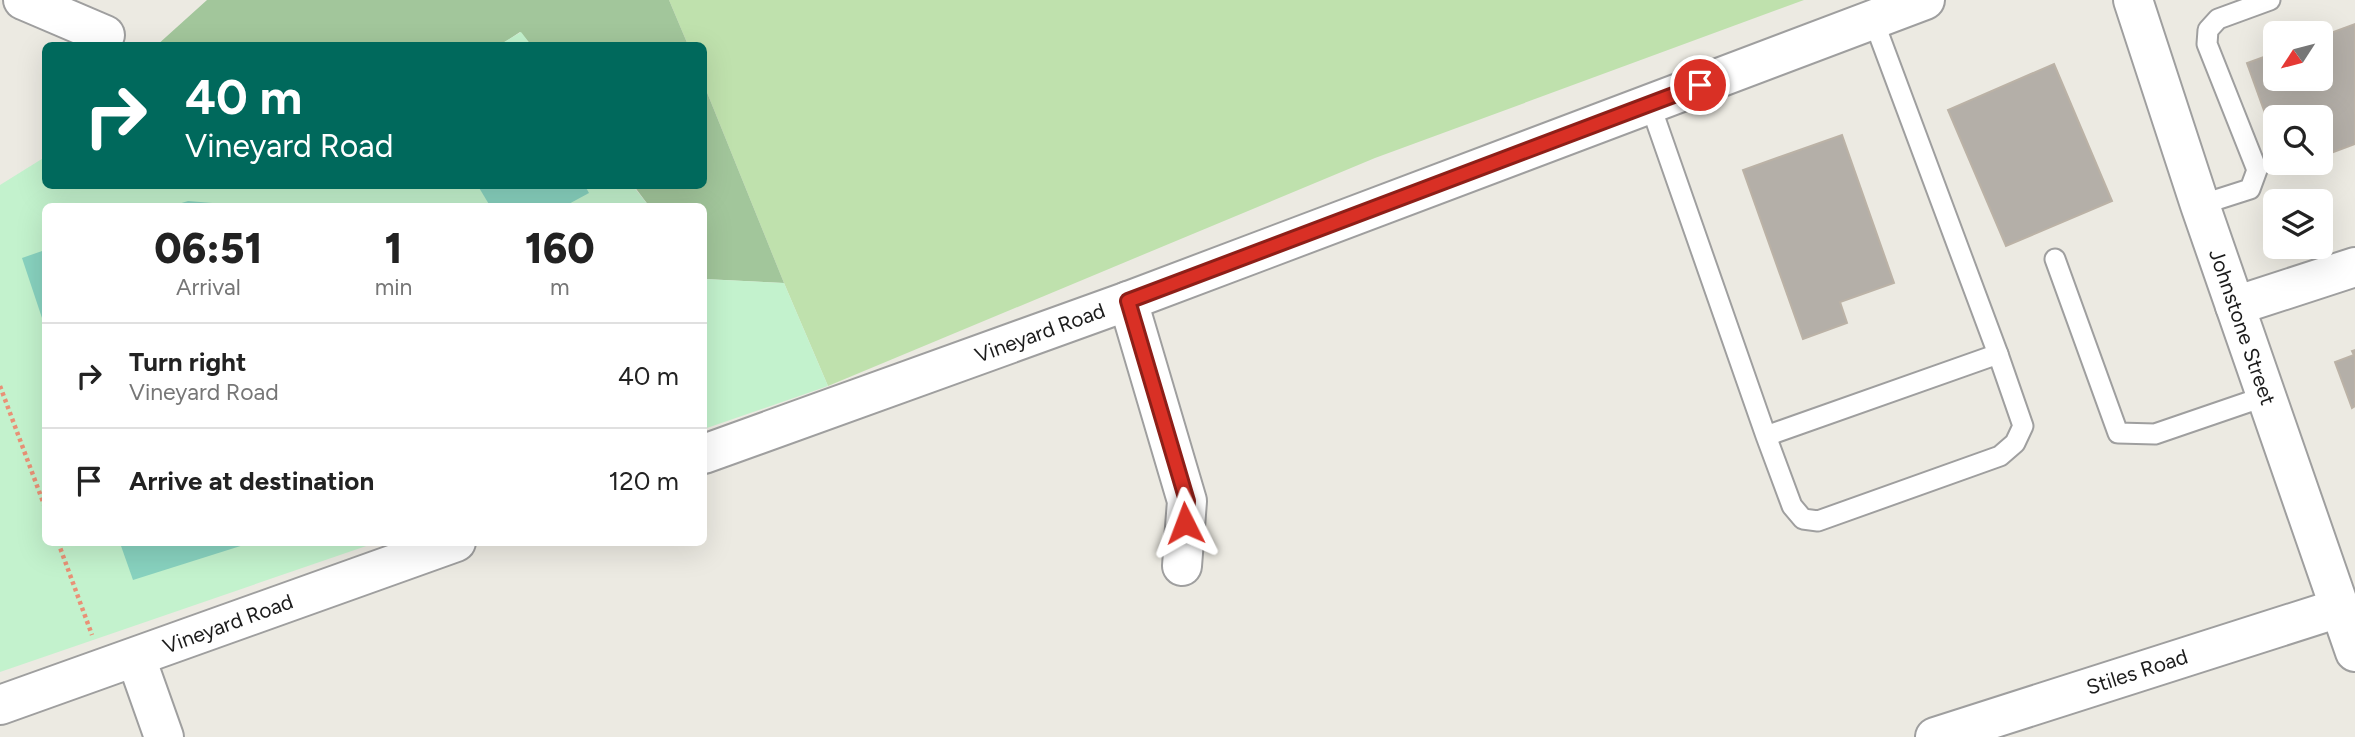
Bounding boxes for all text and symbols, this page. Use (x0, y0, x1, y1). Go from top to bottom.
north arrow (2263, 21, 2333, 91)
map controls (2263, 21, 2333, 259)
pin (1670, 55, 1730, 115)
icon: arrive (1681, 66, 1719, 104)
text: 40 m (185, 67, 302, 126)
icon: right (70, 70, 161, 161)
button: search (2263, 105, 2333, 175)
text: Vineyard Road (185, 127, 393, 165)
button: layers (2263, 189, 2333, 259)
text: 06:51 (154, 223, 262, 274)
text: 1 (385, 223, 403, 274)
text: 160 (525, 223, 595, 274)
street label: Johnstone Street (2204, 245, 2281, 408)
text: Arrival (176, 273, 241, 301)
text: min (375, 273, 412, 301)
text: m (550, 273, 570, 301)
street label: Vineyard Road (971, 297, 1108, 368)
text: Turn right (129, 346, 246, 378)
icon: right (70, 357, 108, 395)
text: 40 m (618, 360, 679, 392)
text: Vineyard Road (129, 378, 279, 406)
icon: arrive (70, 462, 108, 500)
text: Arrive at destination (129, 465, 374, 497)
text: 120 m (609, 465, 679, 497)
position arrow (1148, 486, 1222, 560)
street label: Vineyard Road (159, 588, 296, 659)
street label: Stiles Road (2083, 643, 2191, 700)

